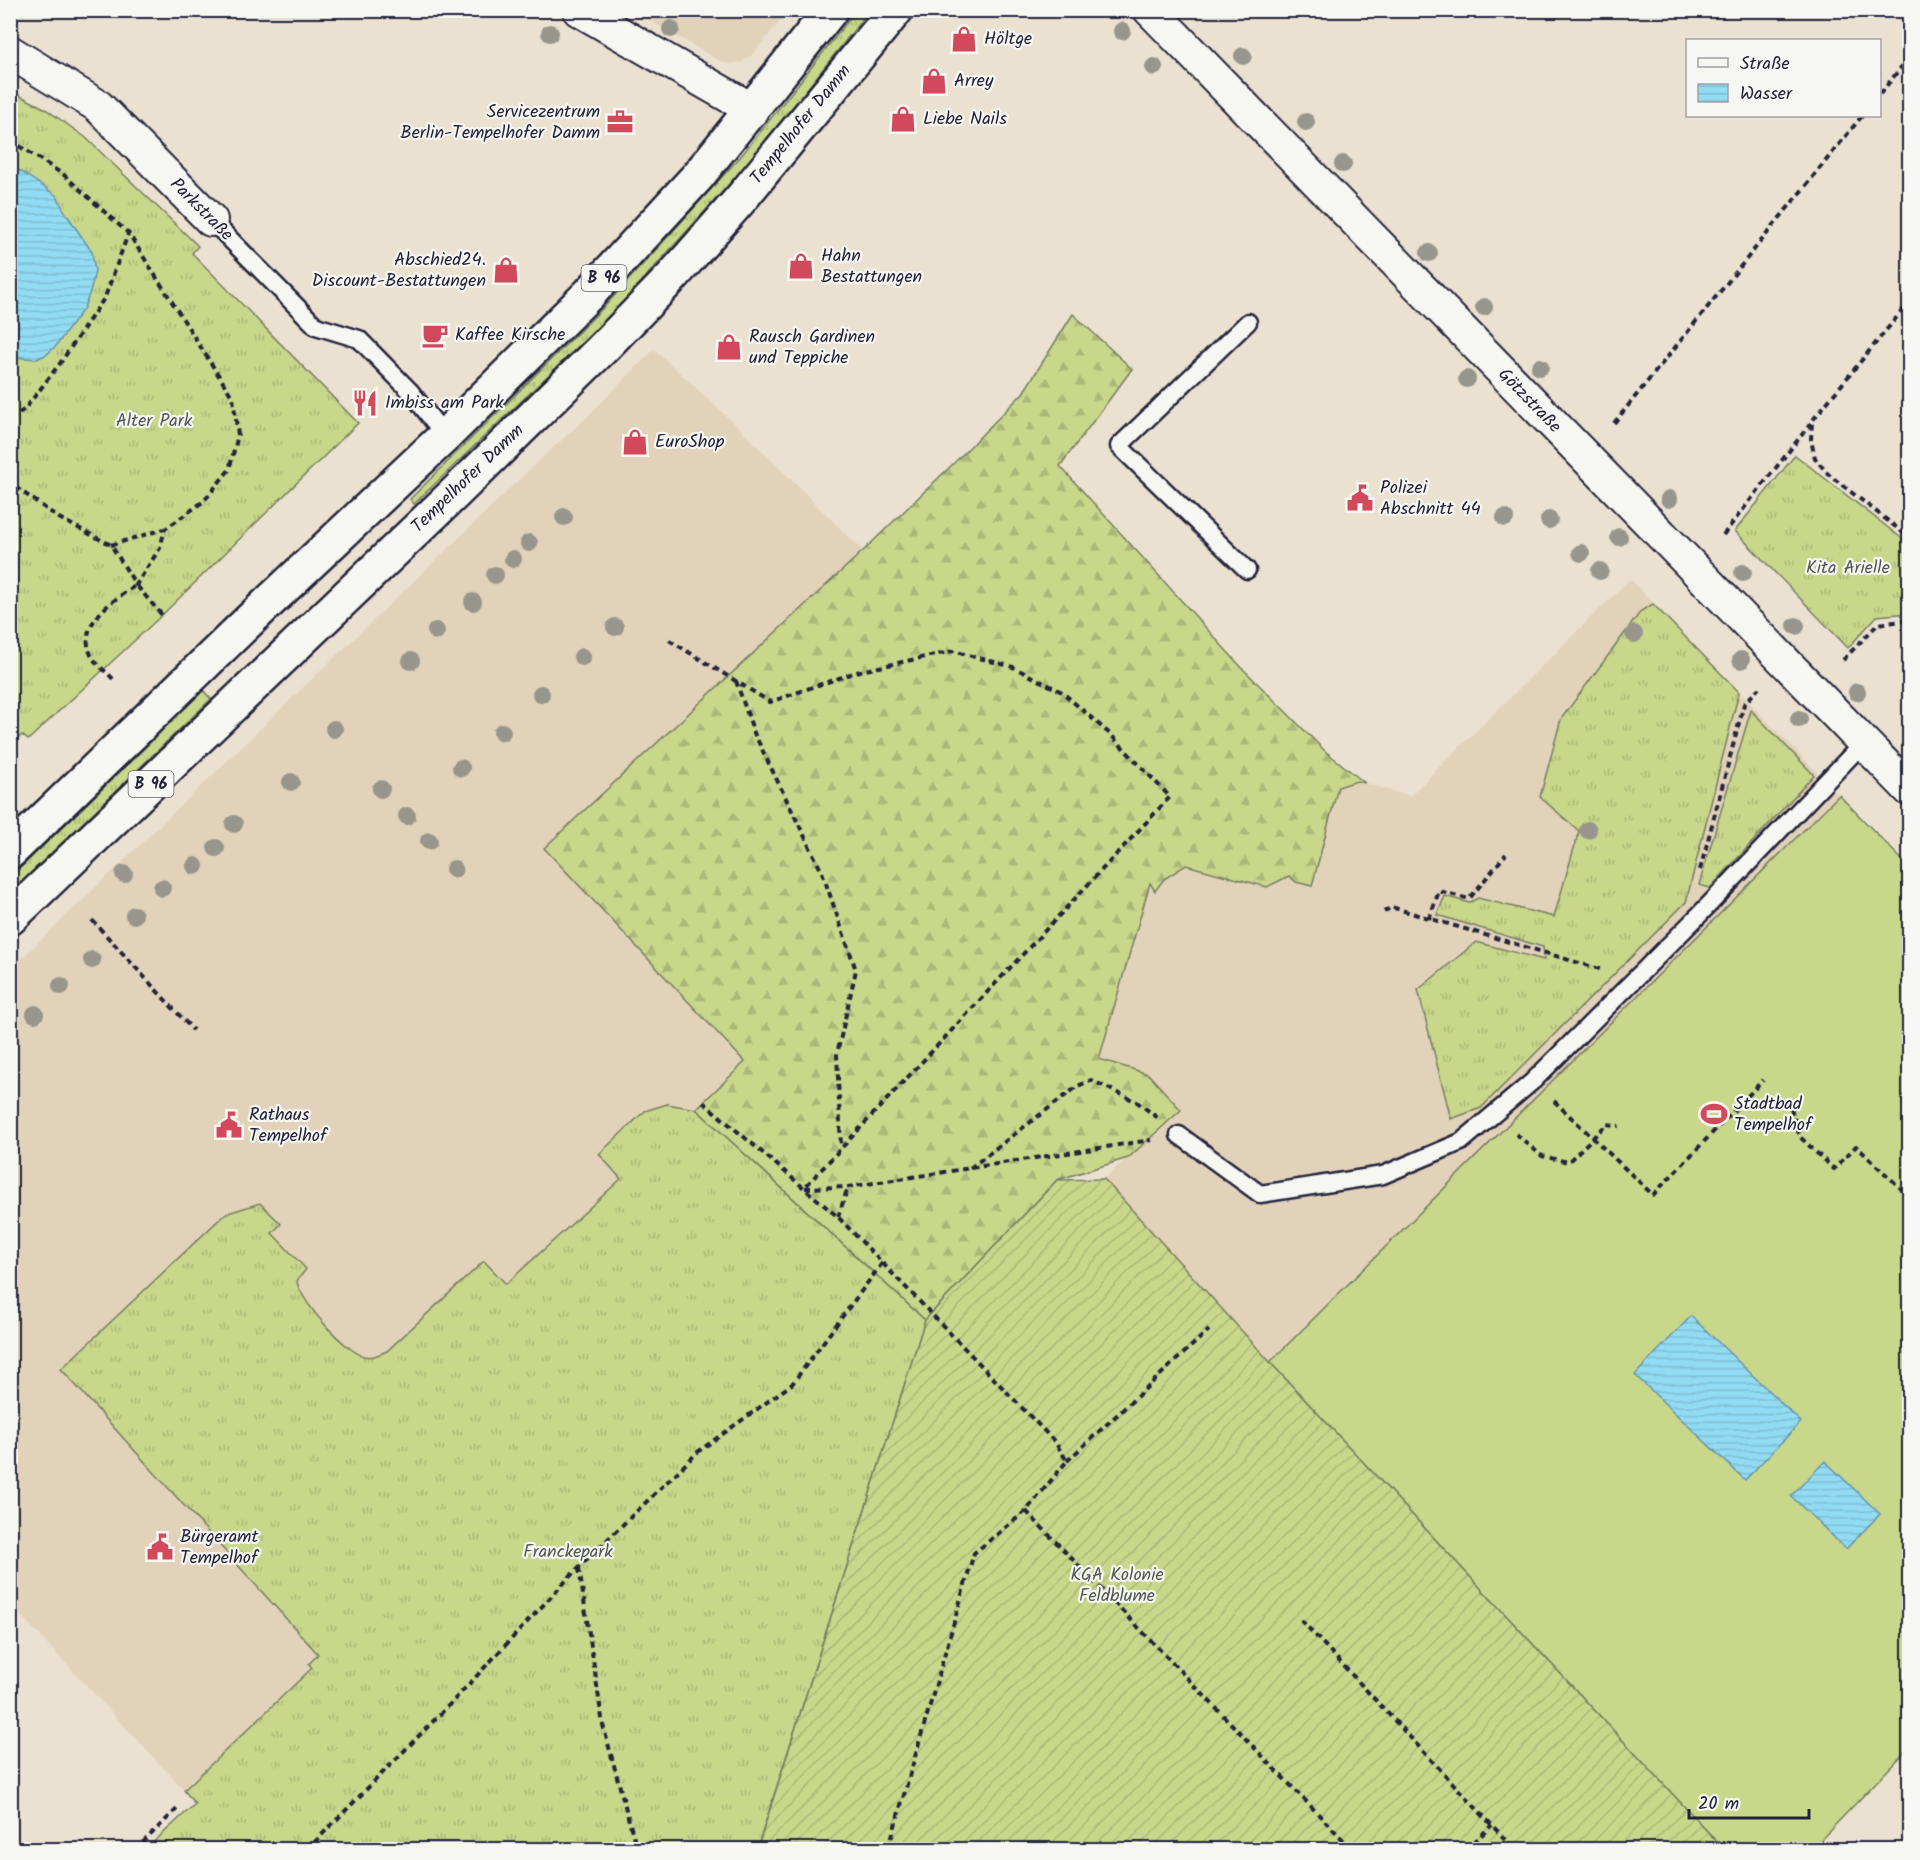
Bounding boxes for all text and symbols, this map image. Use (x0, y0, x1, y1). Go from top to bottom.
shop icon: Höltge (949, 24, 979, 54)
place label: Höltge (984, 25, 1032, 54)
legend (1686, 39, 1881, 117)
text: Straße (1740, 50, 1790, 79)
street label: Tempelhofer Damm (743, 58, 859, 192)
shop icon: Arrey (919, 66, 949, 96)
place label: Arrey (954, 67, 994, 96)
text: Wasser (1740, 80, 1793, 109)
place label: Servicezentrum Berlin-Tempelhofer Damm (400, 98, 600, 148)
shop icon: Liebe Nails (888, 104, 918, 134)
place label: Liebe Nails (923, 105, 1007, 134)
office icon: Servicezentrum Berlin-Tempelhofer Damm (605, 107, 635, 137)
street label: Parkstraße (162, 171, 240, 249)
place label: Hahn Bestattungen (821, 242, 922, 292)
place label: Abschied24. Discount-Bestattungen (312, 246, 486, 296)
shop icon: Hahn Bestattungen (786, 251, 816, 281)
shop icon: Abschied24. Discount-Bestattungen (491, 255, 521, 285)
road number: B 96 (582, 265, 626, 291)
cafe icon: Kaffee Kirsche (420, 320, 450, 350)
place label: Kaffee Kirsche (455, 321, 565, 350)
place label: Rausch Gardinen und Teppiche (749, 323, 875, 373)
shop icon: Rausch Gardinen und Teppiche (714, 332, 744, 362)
street label: Götzstraße (1490, 362, 1568, 440)
restaurant icon: Imbiss am Park (350, 388, 380, 418)
place label: Imbiss am Park (385, 389, 504, 418)
park label: Alter Park (116, 407, 193, 436)
street label: Tempelhofer Damm (405, 417, 531, 541)
shop icon: EuroShop (620, 427, 650, 457)
place label: EuroShop (655, 428, 725, 457)
place label: Polizei Abschnitt 44 (1380, 474, 1481, 524)
public building icon: Polizei Abschnitt 44 (1345, 483, 1375, 513)
park label: Kita Arielle (1806, 554, 1890, 583)
road number: B 96 (128, 771, 174, 797)
place label: Stadtbad Tempelhof (1734, 1090, 1814, 1140)
sports icon: Stadtbad Tempelhof (1699, 1099, 1729, 1129)
place label: Rathaus Tempelhof (249, 1101, 329, 1151)
public building icon: Rathaus Tempelhof (214, 1110, 244, 1140)
place label: Bürgeramt Tempelhof (180, 1523, 260, 1573)
public building icon: Bürgeramt Tempelhof (145, 1532, 175, 1562)
park label: Franckepark (523, 1538, 613, 1567)
park label: KGA Kolonie Feldblume (1070, 1561, 1164, 1611)
scale bar (1689, 1782, 1809, 1820)
text: 20 m (1698, 1790, 1739, 1819)

